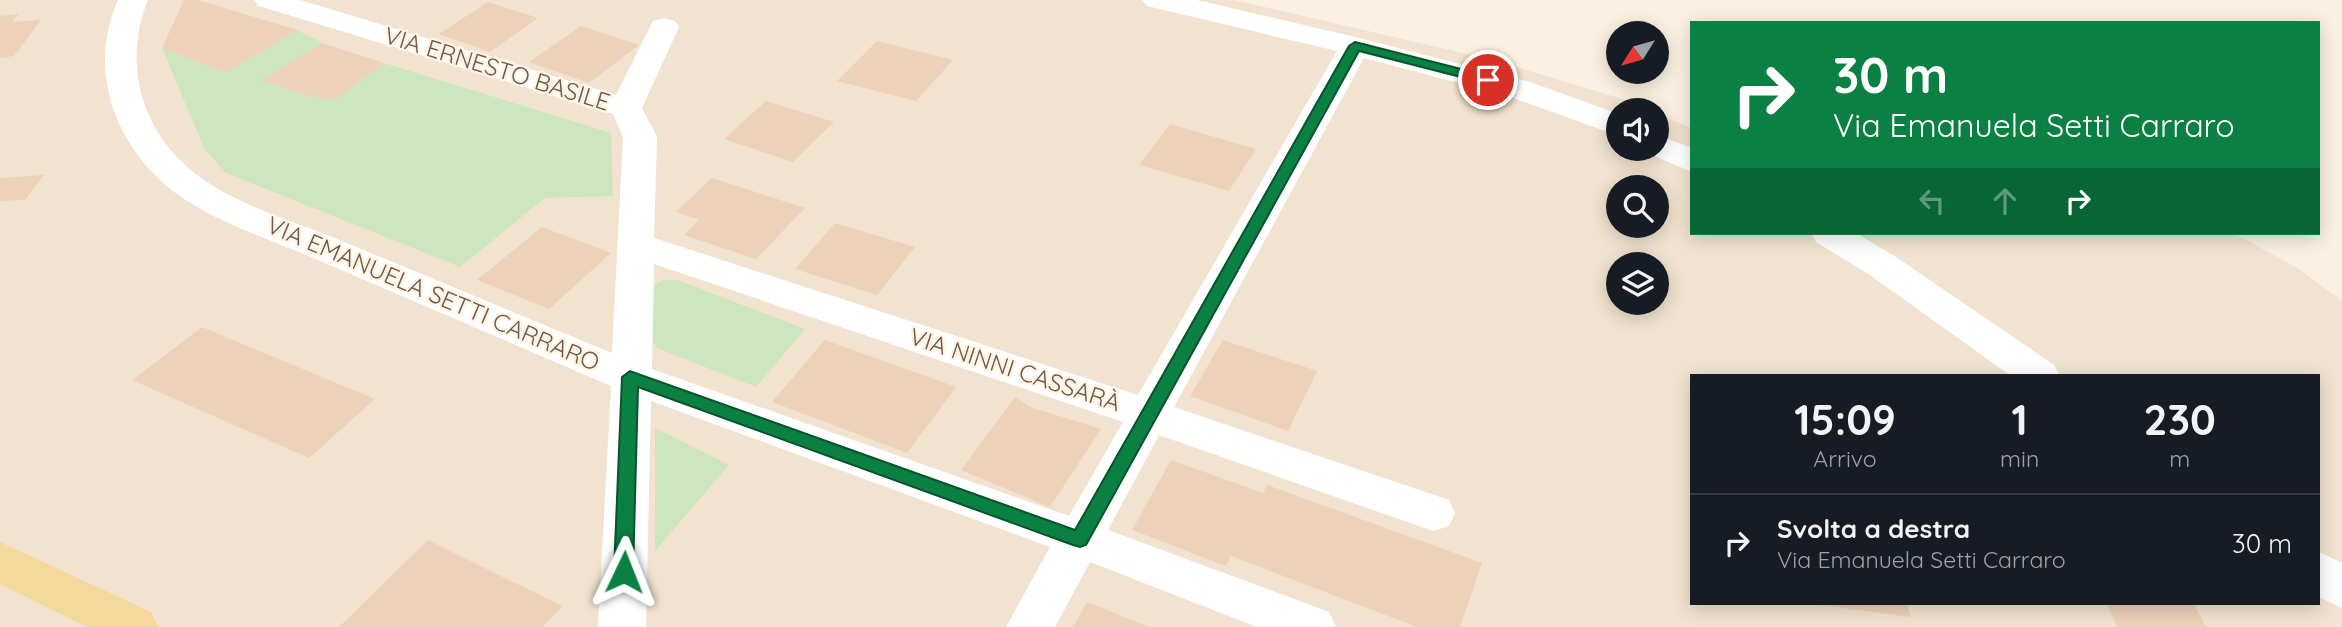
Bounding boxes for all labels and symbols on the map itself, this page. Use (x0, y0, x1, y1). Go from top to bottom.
street label: VIA ERNESTO BASILE (381, 19, 614, 117)
north arrow (1606, 21, 1670, 84)
pin (1458, 50, 1518, 110)
street label: VIA EMANUELA SETTI CARRARO (262, 209, 604, 377)
street label: VIA NINNI CASSARÀ (906, 321, 1125, 417)
position arrow (587, 535, 661, 609)

